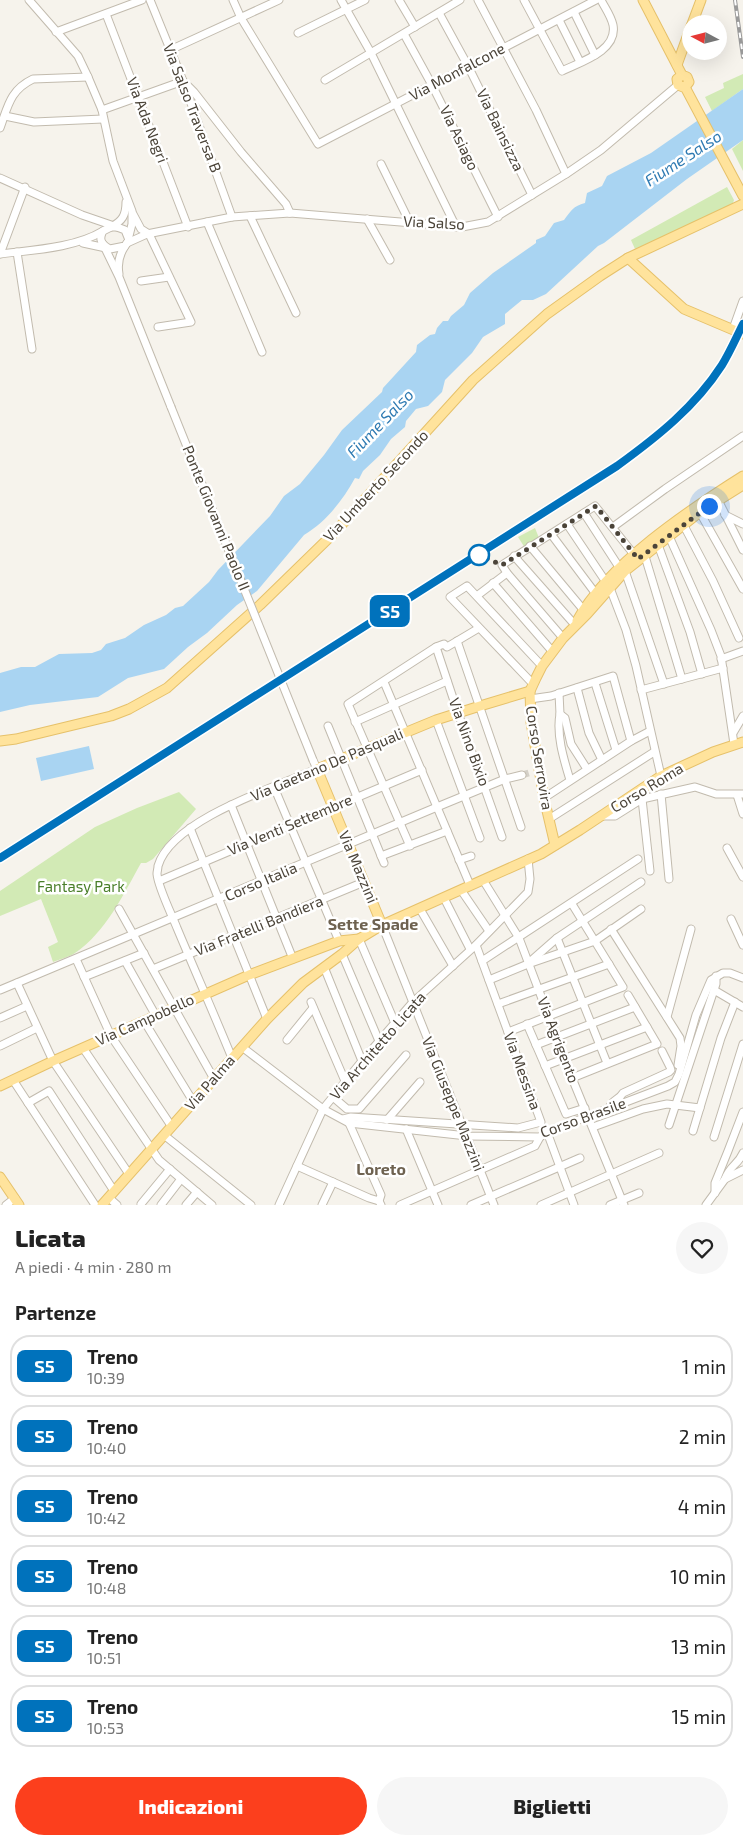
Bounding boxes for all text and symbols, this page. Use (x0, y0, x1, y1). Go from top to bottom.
north arrow (682, 15, 728, 60)
map controls (682, 15, 727, 60)
street label: Via Monfalcone (406, 38, 507, 104)
street label: Via Salso Traversa B (160, 41, 226, 175)
street label: Via Ada Negri (123, 74, 173, 165)
street label: Via Bainsizza (473, 85, 529, 174)
street label: Via Asiago (437, 102, 483, 173)
water label: Fiume Salso (641, 126, 725, 189)
street label: Via Salso (403, 211, 465, 233)
water label: Fiume Salso (342, 385, 417, 461)
street label: Via Umberto Secondo (319, 426, 432, 545)
street label: Ponte Giovanni Paolo II (180, 442, 254, 593)
your location (697, 494, 722, 519)
unlabelled marker (468, 544, 490, 566)
line badge: S5 (368, 595, 412, 627)
text: S5 (380, 600, 400, 622)
street label: Via Nino Bixio (446, 695, 494, 788)
street label: Corso Serrovira (523, 704, 557, 811)
street label: Via Gaetano De Pasquali (248, 724, 406, 804)
street label: Corso Roma (607, 758, 686, 816)
street label: Via Venti Settembre (225, 790, 355, 858)
street label: Via Mazzini (336, 828, 382, 906)
street label: Corso Italia (222, 858, 300, 904)
park label: Fantasy Park (37, 877, 125, 895)
street label: Via Fratelli Bandiera (192, 891, 326, 959)
district label: Sette Spade (328, 914, 418, 933)
street label: Via Architetto Licata (326, 988, 429, 1103)
street label: Via Campobello (93, 989, 197, 1049)
street label: Via Agrigento (534, 994, 584, 1085)
street label: Via Messina (501, 1029, 545, 1112)
street label: Via Giuseppe Mazzini (419, 1034, 489, 1174)
street label: Via Palma (180, 1051, 238, 1114)
street label: Corso Brasile (537, 1093, 628, 1141)
district label: Loreto (356, 1159, 406, 1178)
button: heart (676, 1222, 728, 1274)
text: Licata (15, 1223, 86, 1252)
text: A piedi · 4 min · 280 m (15, 1257, 172, 1276)
text: Partenze (15, 1301, 96, 1324)
text: Treno (87, 1345, 138, 1368)
text: S5 (34, 1355, 55, 1377)
text: 1 min (682, 1355, 726, 1378)
text: 10:39 (87, 1368, 125, 1387)
text: Treno (87, 1415, 138, 1438)
text: S5 (34, 1425, 55, 1447)
text: 2 min (679, 1425, 726, 1448)
text: 10:40 (87, 1438, 126, 1457)
text: Treno (87, 1485, 138, 1508)
text: S5 (34, 1495, 55, 1517)
text: 4 min (678, 1495, 726, 1518)
text: 10:42 (87, 1508, 126, 1527)
text: Treno (87, 1555, 138, 1578)
text: S5 (34, 1565, 55, 1587)
text: 10 min (670, 1565, 726, 1588)
text: 10:48 (87, 1578, 126, 1597)
text: Treno (87, 1625, 138, 1648)
text: S5 (34, 1635, 55, 1657)
text: 13 min (671, 1635, 726, 1658)
text: 10:51 (87, 1648, 122, 1667)
text: Treno (87, 1695, 138, 1718)
text: S5 (34, 1705, 55, 1727)
text: 15 min (672, 1705, 726, 1728)
text: 10:53 (87, 1718, 124, 1737)
button: Indicazioni (15, 1777, 367, 1835)
button: Biglietti (377, 1777, 728, 1835)

